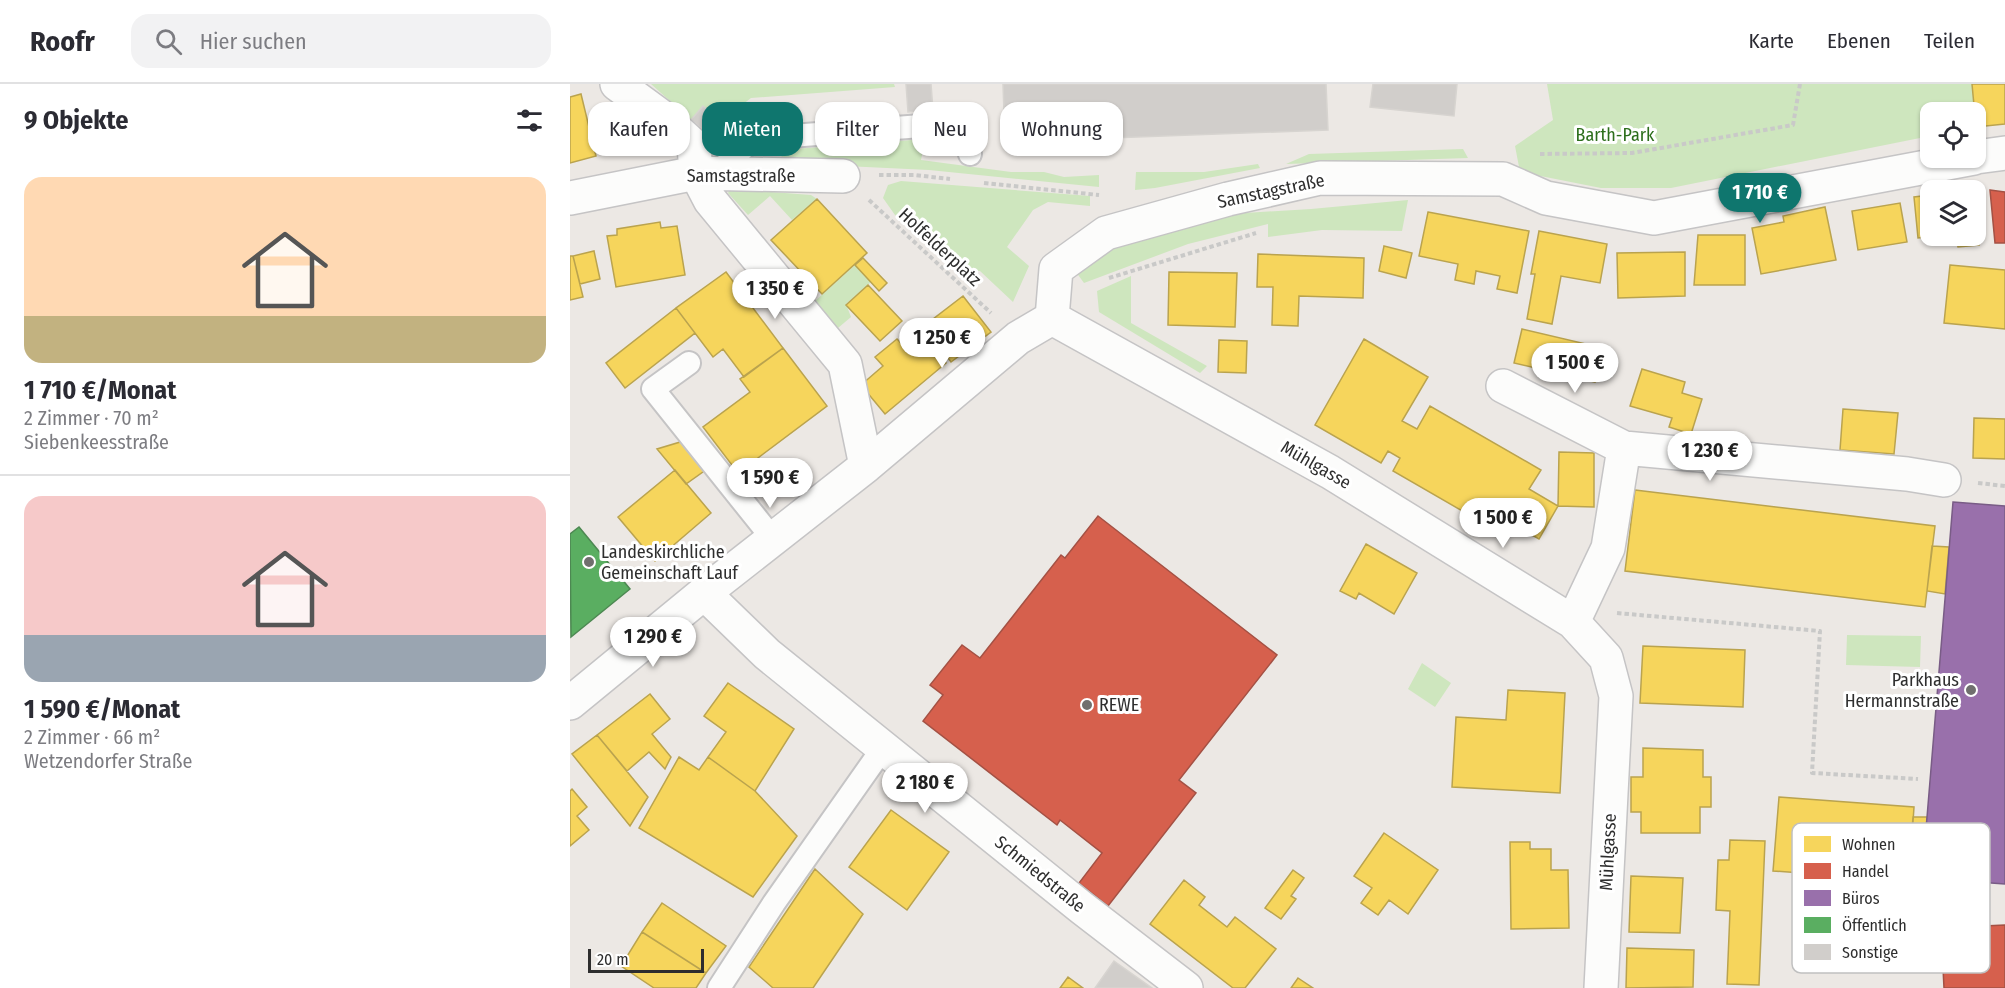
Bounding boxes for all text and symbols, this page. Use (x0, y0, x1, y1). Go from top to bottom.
search box (131, 14, 551, 68)
text: Roofr (30, 25, 95, 58)
icon: search (152, 25, 185, 58)
text: Hier suchen (200, 28, 307, 55)
text: Karte (1748, 28, 1794, 54)
text: Ebenen (1827, 28, 1891, 54)
text: Teilen (1924, 28, 1975, 54)
chip: Kaufen (588, 102, 690, 156)
chip: Mieten (702, 102, 803, 156)
chip: Filter (815, 102, 900, 156)
chip: Neu (912, 102, 988, 156)
chip: Wohnung (1000, 102, 1123, 156)
map controls (1920, 102, 1986, 246)
button: locate (1920, 102, 1986, 168)
icon: filters (513, 104, 546, 137)
text: 9 Objekte (24, 105, 128, 136)
park label: Barth-Park (1576, 124, 1655, 146)
street label: Samstagstraße (687, 165, 795, 187)
street label: Samstagstraße (1216, 169, 1327, 213)
pin: 1 710 € (1705, 173, 1815, 224)
text: 1 710 € (1732, 180, 1788, 204)
button: layers (1920, 180, 1986, 246)
street label: Holfelderplatz (894, 203, 986, 291)
icon: home (231, 216, 339, 324)
pin: 1 350 € (720, 269, 830, 320)
text: 1 350 € (746, 276, 804, 300)
pin: 1 250 € (887, 318, 997, 369)
text: 1 250 € (913, 325, 971, 349)
pin: 1 500 € (1520, 343, 1630, 394)
text: 1 500 € (1545, 350, 1605, 374)
text: 1 710 €/Monat (24, 375, 176, 406)
text: 2 Zimmer · 70 m² (24, 406, 159, 430)
text: Siebenkeesstraße (24, 430, 169, 454)
pin: 1 230 € (1655, 431, 1765, 482)
street label: Mühlgasse (1277, 436, 1355, 494)
text: 1 230 € (1681, 438, 1739, 462)
pin: 1 590 € (715, 458, 825, 509)
text: 1 590 € (741, 465, 799, 489)
pin: 1 500 € (1448, 498, 1558, 549)
text: 1 500 € (1473, 505, 1533, 529)
icon: home (231, 535, 339, 643)
place label: Landeskirchliche Gemeinschaft Lauf (601, 541, 739, 584)
marker: Landeskirchliche Gemeinschaft Lauf (582, 555, 596, 569)
pin: 1 290 € (598, 617, 708, 668)
text: 1 290 € (624, 624, 682, 648)
place label: Parkhaus Hermannstraße (1845, 669, 1959, 712)
marker: Parkhaus Hermannstraße (1964, 683, 1978, 697)
text: 1 590 €/Monat (24, 694, 180, 725)
place label: REWE (1099, 694, 1139, 716)
marker: REWE (1080, 698, 1094, 712)
text: 2 Zimmer · 66 m² (24, 725, 160, 749)
text: Wetzendorfer Straße (24, 749, 192, 773)
pin: 2 180 € (870, 763, 980, 814)
text: 2 180 € (896, 770, 954, 794)
street label: Mühlgasse (1595, 813, 1621, 891)
legend (1792, 823, 1990, 973)
street label: Schmiedstraße (990, 831, 1090, 917)
text: Wohnen (1842, 835, 1895, 854)
text: Handel (1842, 862, 1889, 881)
text: Büros (1842, 889, 1880, 908)
text: Öffentlich (1842, 916, 1907, 935)
text: Sonstige (1842, 943, 1898, 962)
scale bar (588, 946, 704, 974)
text: 20 m (597, 950, 628, 969)

